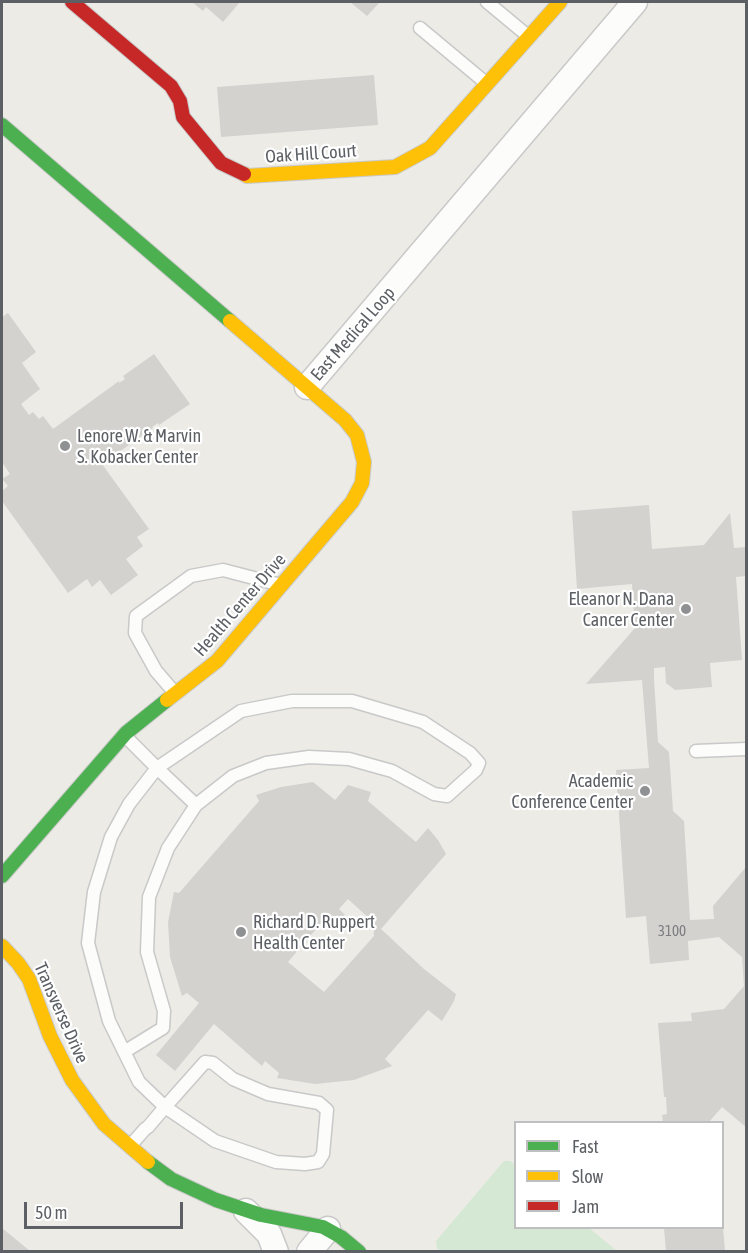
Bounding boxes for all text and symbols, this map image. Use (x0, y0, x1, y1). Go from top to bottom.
street label: Oak Hill Court (265, 140, 357, 168)
street label: East Medical Loop (306, 283, 400, 385)
place label: Lenore W. & Marvin S. Kobacker Center (77, 425, 201, 468)
marker: Lenore W. & Marvin S. Kobacker Center (58, 439, 72, 453)
street label: Health Center Drive (190, 549, 290, 661)
place label: Eleanor N. Dana Cancer Center (568, 588, 674, 630)
marker: Eleanor N. Dana Cancer Center (679, 602, 693, 616)
place label: Academic Conference Center (512, 770, 633, 812)
marker: Academic Conference Center (638, 784, 652, 798)
place label: Richard D. Ruppert Health Center (253, 911, 375, 954)
house number: 3100 (658, 922, 686, 940)
marker: Richard D. Ruppert Health Center (234, 925, 248, 939)
street label: Transverse Drive (29, 959, 93, 1067)
legend (514, 1121, 724, 1229)
text: Fast (572, 1136, 599, 1157)
text: Slow (572, 1166, 603, 1187)
scale bar (27, 1190, 186, 1228)
text: Jam (572, 1196, 599, 1217)
text: 50 m (35, 1202, 67, 1223)

